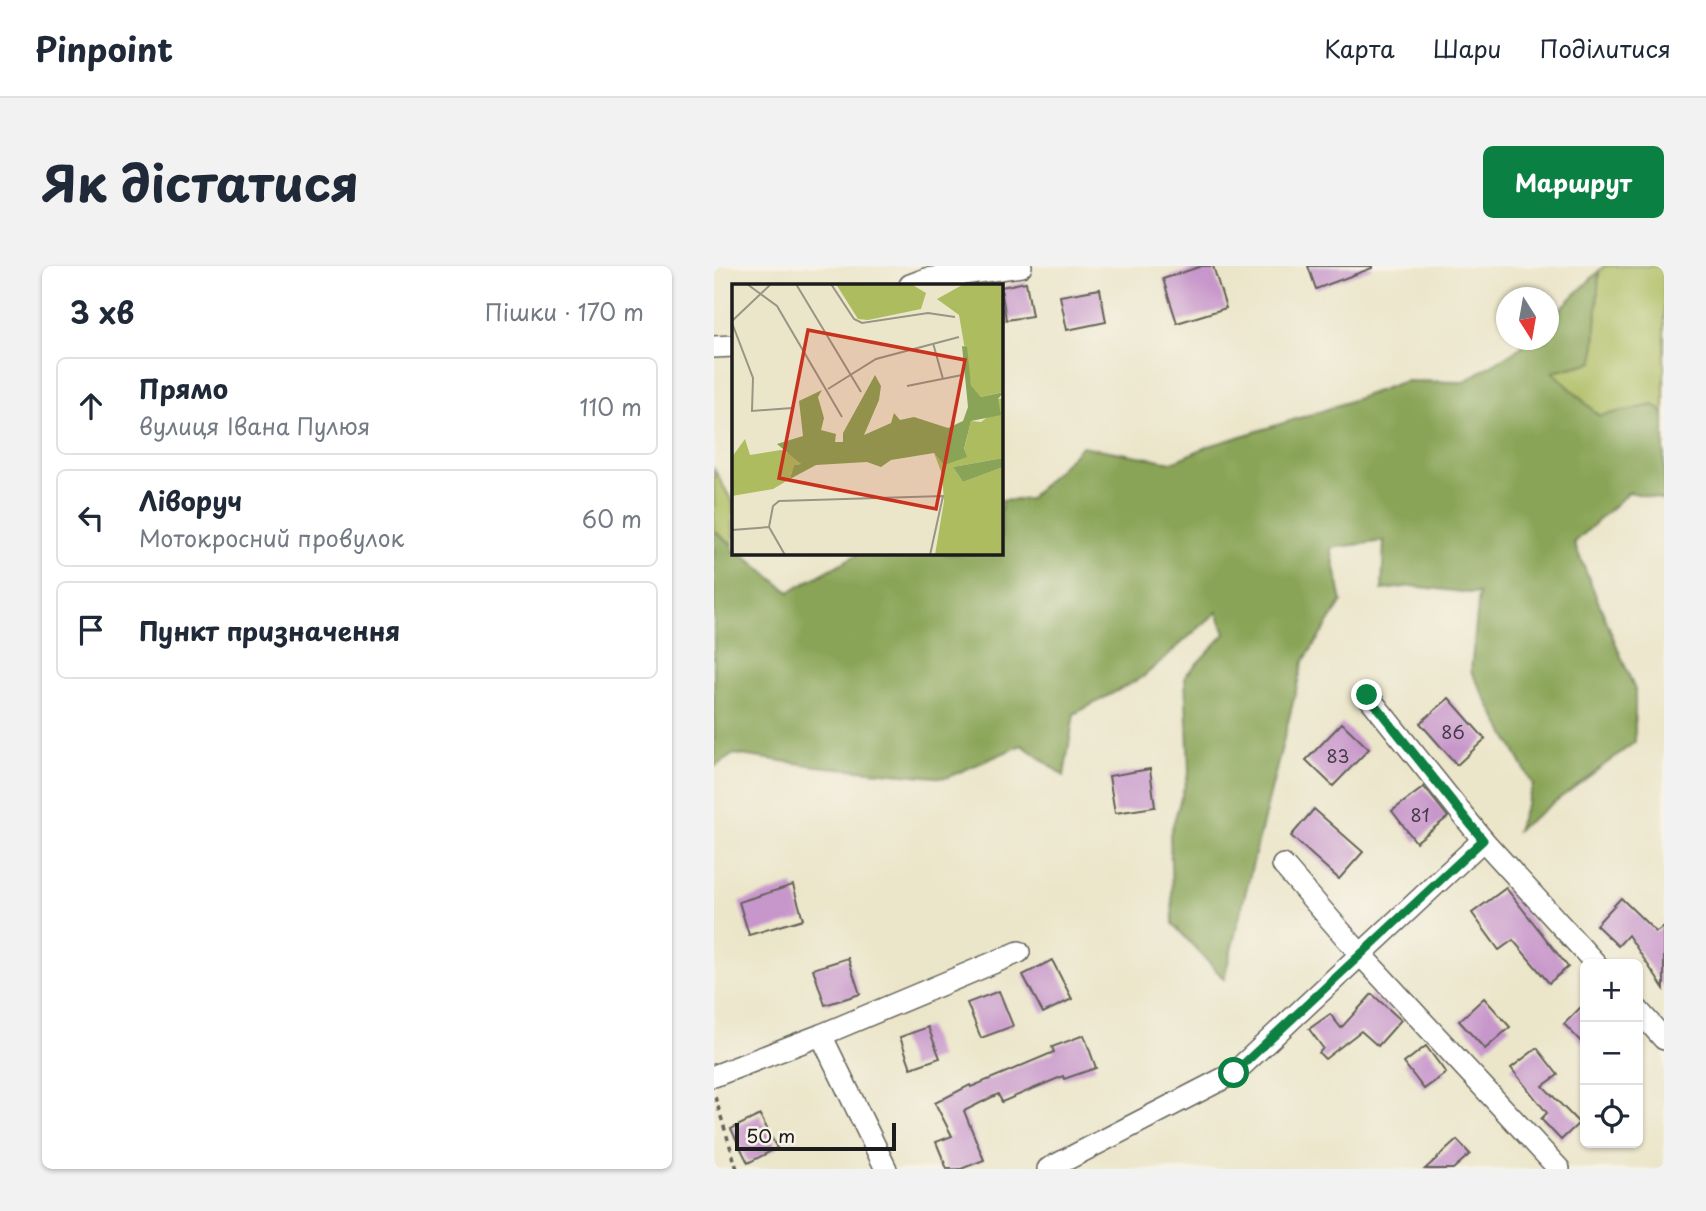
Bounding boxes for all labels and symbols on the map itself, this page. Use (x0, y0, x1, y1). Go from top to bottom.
inset map (732, 284, 1003, 555)
north arrow (1496, 287, 1559, 350)
route end (1351, 679, 1382, 710)
house number: 86 (1441, 718, 1465, 745)
house number: 83 (1327, 742, 1349, 769)
house number: 81 (1410, 801, 1430, 828)
route start (1218, 1057, 1249, 1088)
scale bar (735, 1120, 896, 1152)

